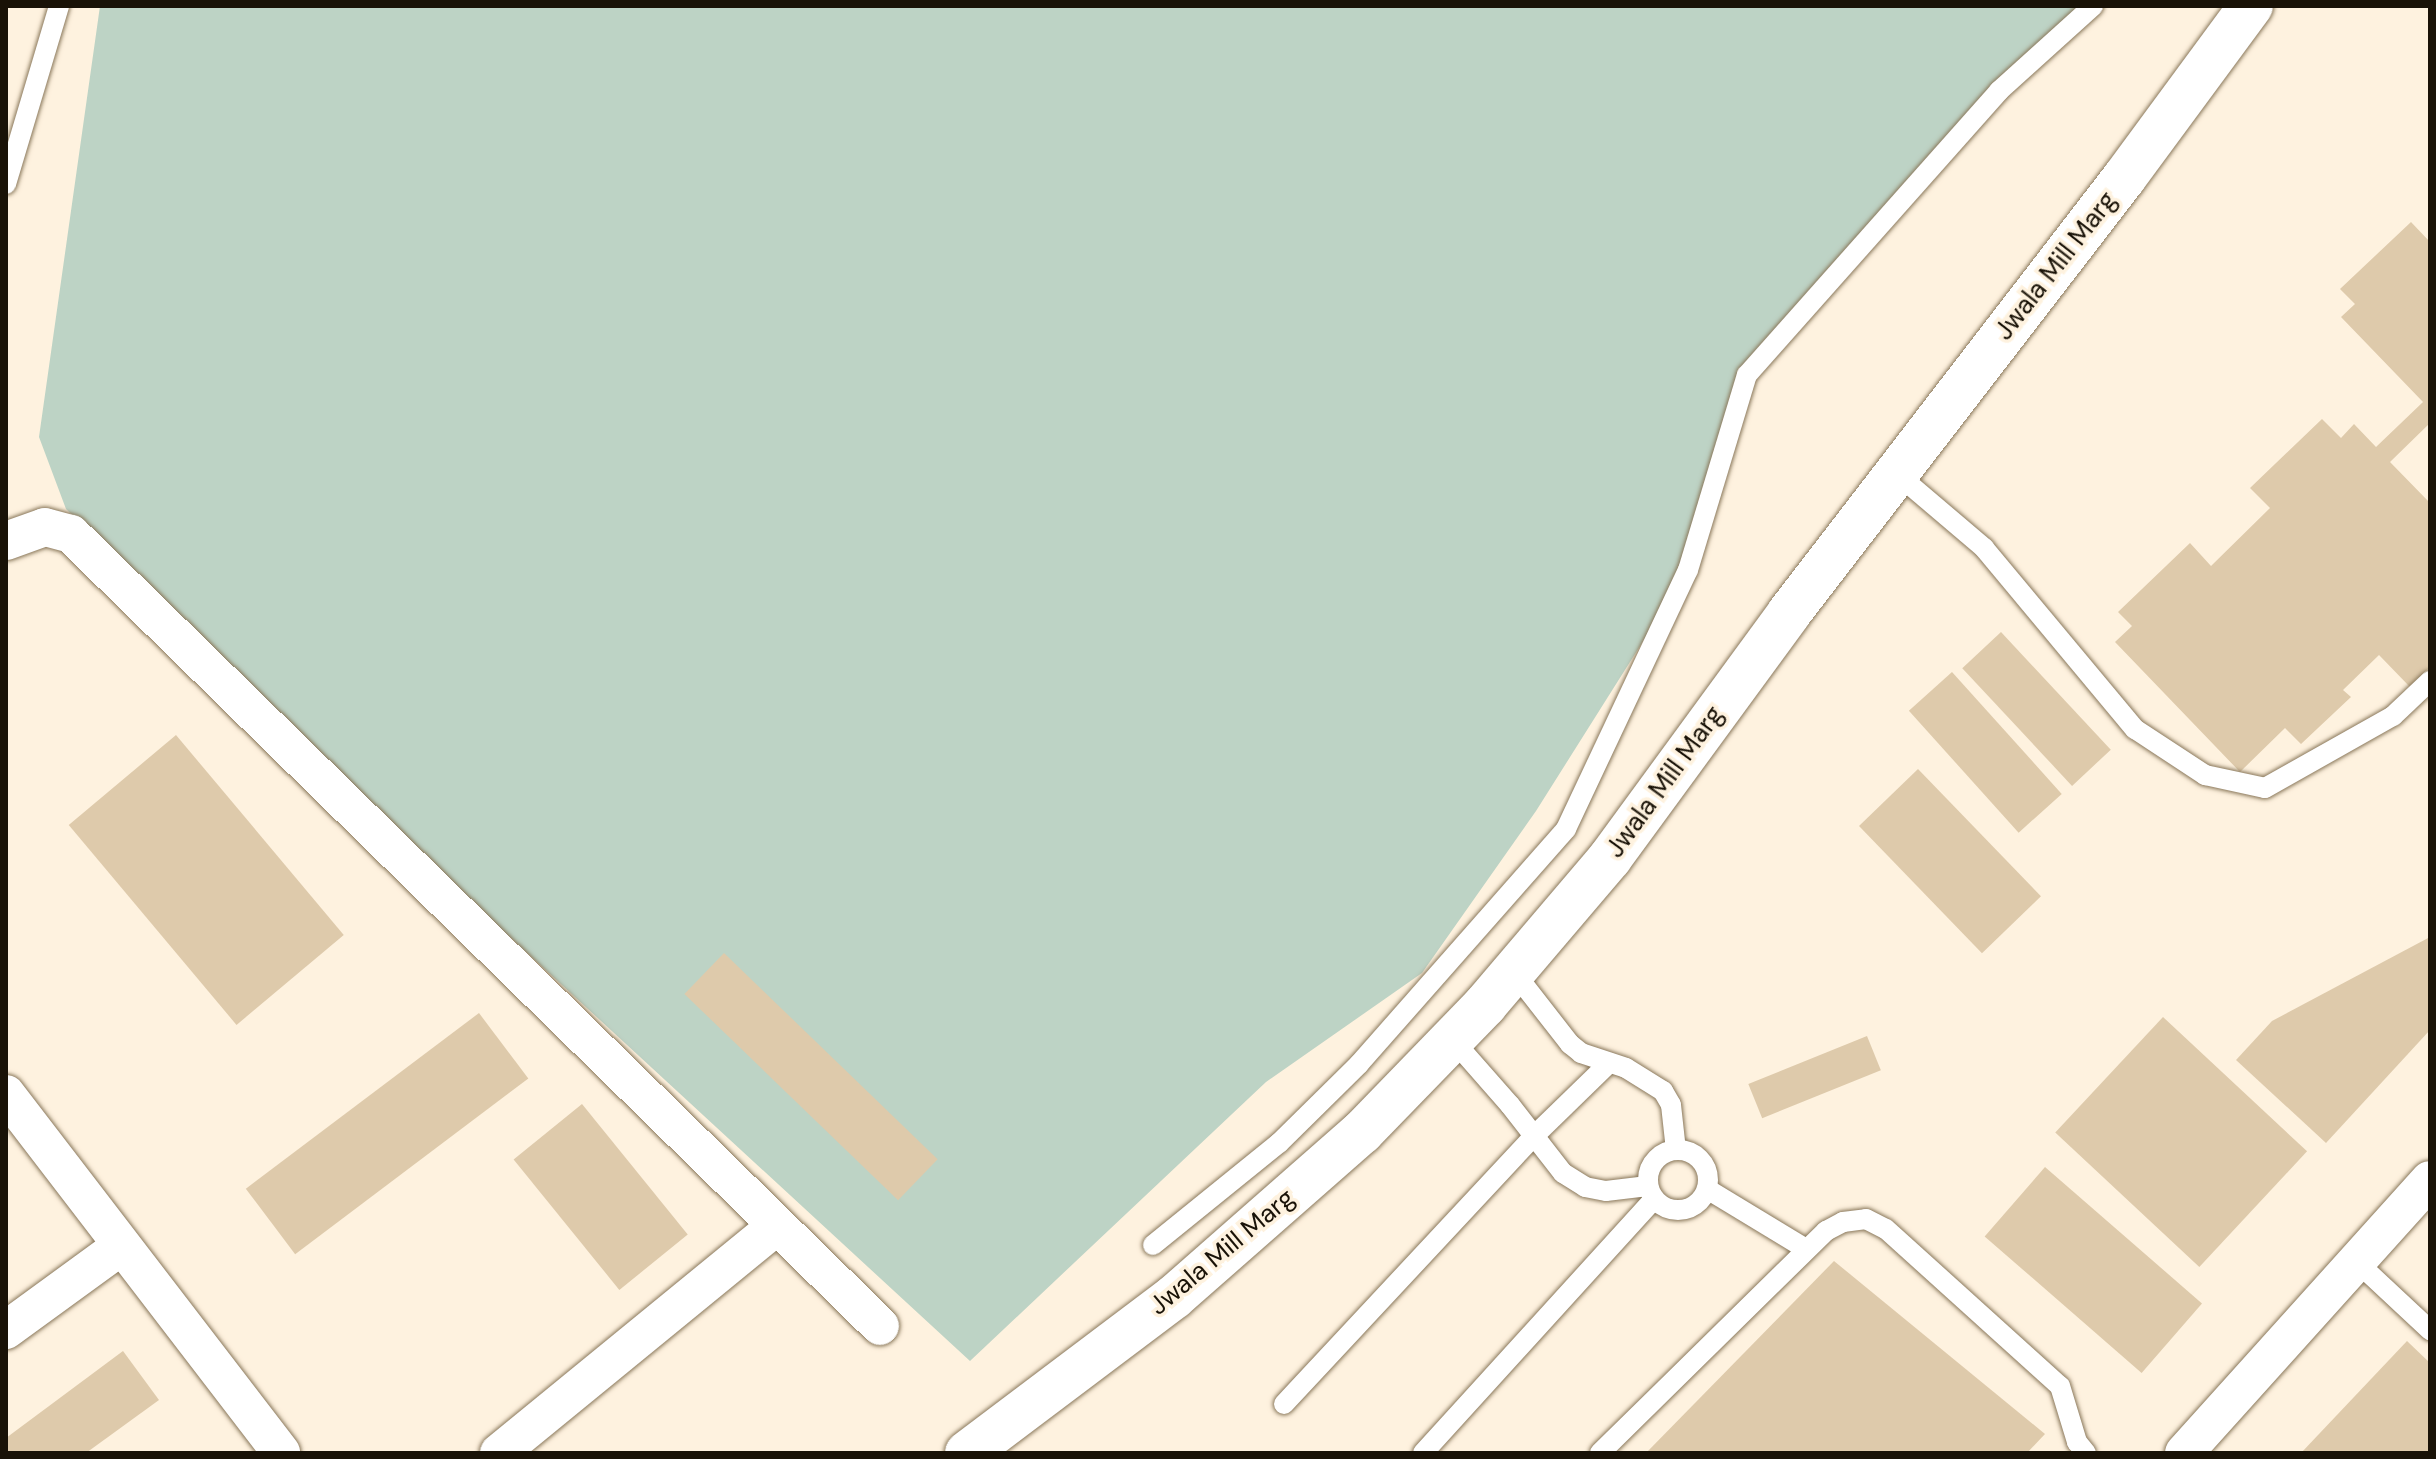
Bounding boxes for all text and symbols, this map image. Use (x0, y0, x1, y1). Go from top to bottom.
street label: Jwala Mill Marg (1988, 186, 2124, 346)
street label: Jwala Mill Marg (1600, 700, 1730, 864)
street label: Jwala Mill Marg (1143, 1182, 1301, 1322)

